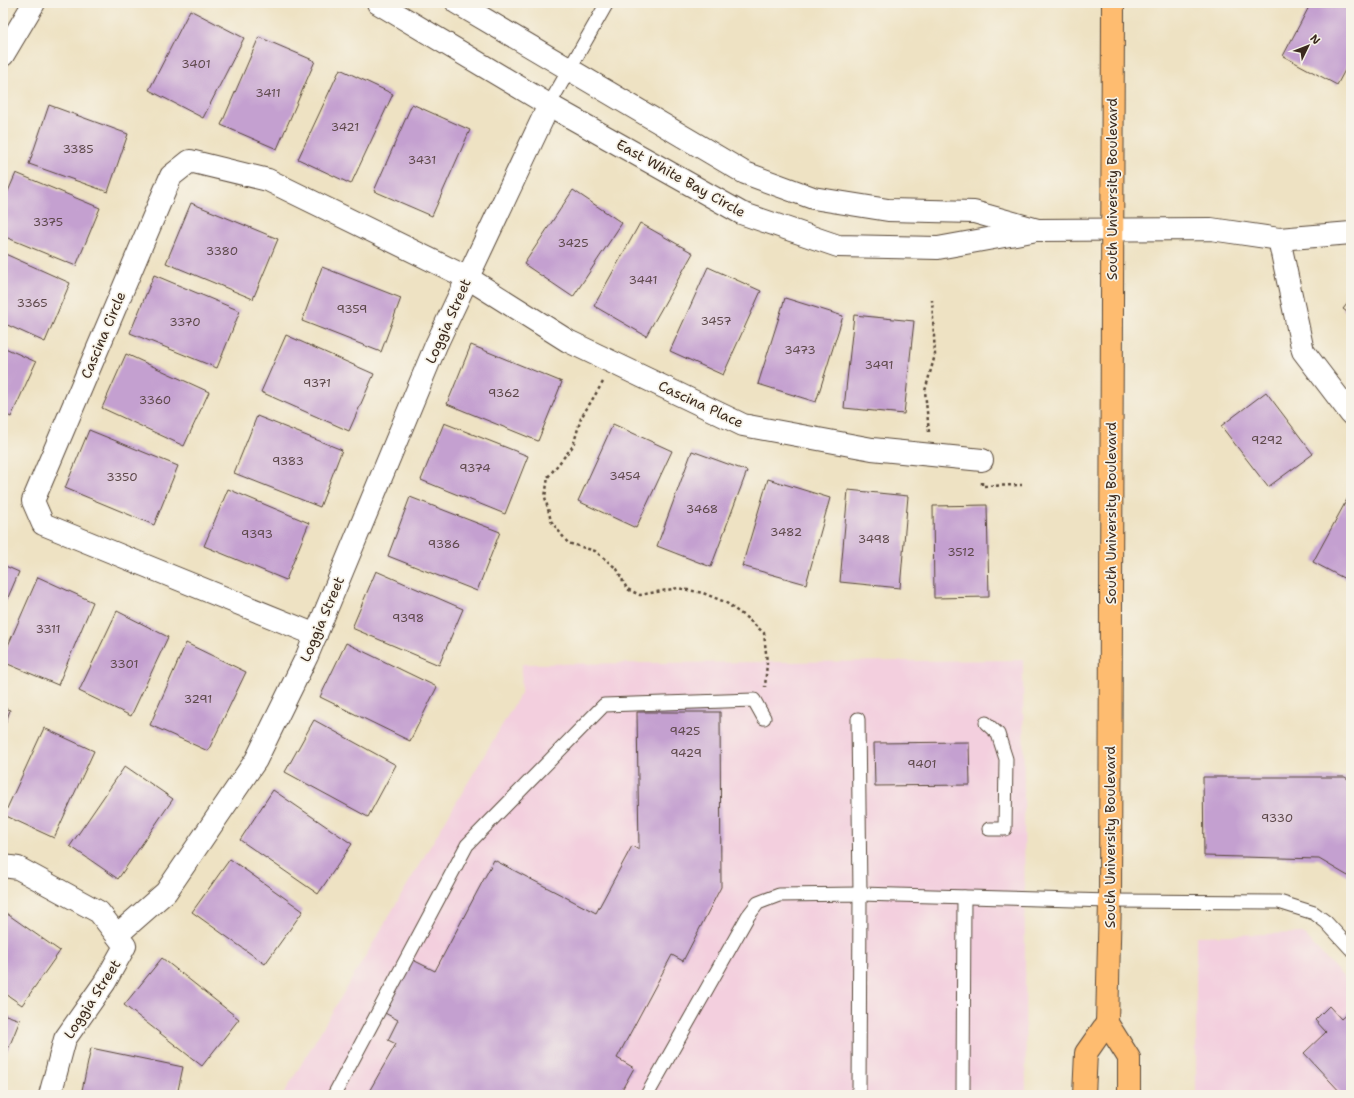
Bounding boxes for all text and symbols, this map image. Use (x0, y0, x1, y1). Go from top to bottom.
north arrow (1288, 26, 1328, 66)
text: N (1306, 31, 1324, 48)
house number: 3401 (181, 56, 211, 72)
house number: 3411 (255, 85, 281, 101)
street label: South University Boulevard (1103, 98, 1121, 280)
house number: 3421 (331, 119, 359, 135)
street label: East White Bay Circle (613, 135, 749, 221)
house number: 3385 (62, 141, 94, 157)
house number: 3431 (408, 152, 436, 168)
house number: 3375 (33, 214, 63, 230)
house number: 3425 (557, 235, 589, 251)
house number: 3380 (206, 243, 238, 259)
house number: 3441 (629, 272, 657, 288)
street label: Loggia Street (421, 276, 475, 366)
street label: Cascina Circle (77, 289, 130, 381)
house number: 3365 (16, 295, 48, 311)
house number: 9359 (336, 301, 368, 317)
house number: 3457 (700, 313, 732, 329)
house number: 3370 (169, 314, 201, 330)
house number: 3473 (784, 342, 816, 358)
house number: 3491 (865, 357, 893, 373)
house number: 9371 (303, 375, 331, 391)
street label: Cascina Place (656, 376, 747, 432)
house number: 9362 (488, 385, 520, 401)
house number: 3360 (139, 392, 171, 408)
street label: South University Boulevard (1102, 422, 1120, 604)
house number: 9292 (1251, 432, 1283, 448)
house number: 9383 (272, 453, 304, 469)
house number: 9374 (459, 460, 491, 476)
house number: 3454 (609, 468, 641, 484)
house number: 3350 (106, 469, 138, 485)
house number: 3468 (686, 501, 718, 517)
house number: 3482 (770, 524, 802, 540)
house number: 9393 (241, 526, 273, 542)
house number: 3498 (858, 531, 890, 547)
house number: 9386 (428, 536, 460, 552)
house number: 3512 (947, 544, 975, 560)
street label: Loggia Street (296, 574, 348, 664)
house number: 9398 (392, 610, 424, 626)
house number: 3311 (35, 621, 61, 637)
house number: 3301 (110, 656, 138, 672)
house number: 3291 (184, 691, 212, 707)
house number: 9425 (670, 723, 700, 739)
house number: 9429 (670, 745, 702, 761)
street label: South University Boulevard (1101, 746, 1119, 928)
house number: 9401 (907, 756, 937, 772)
house number: 9330 (1261, 810, 1293, 826)
street label: Loggia Street (60, 956, 124, 1042)

